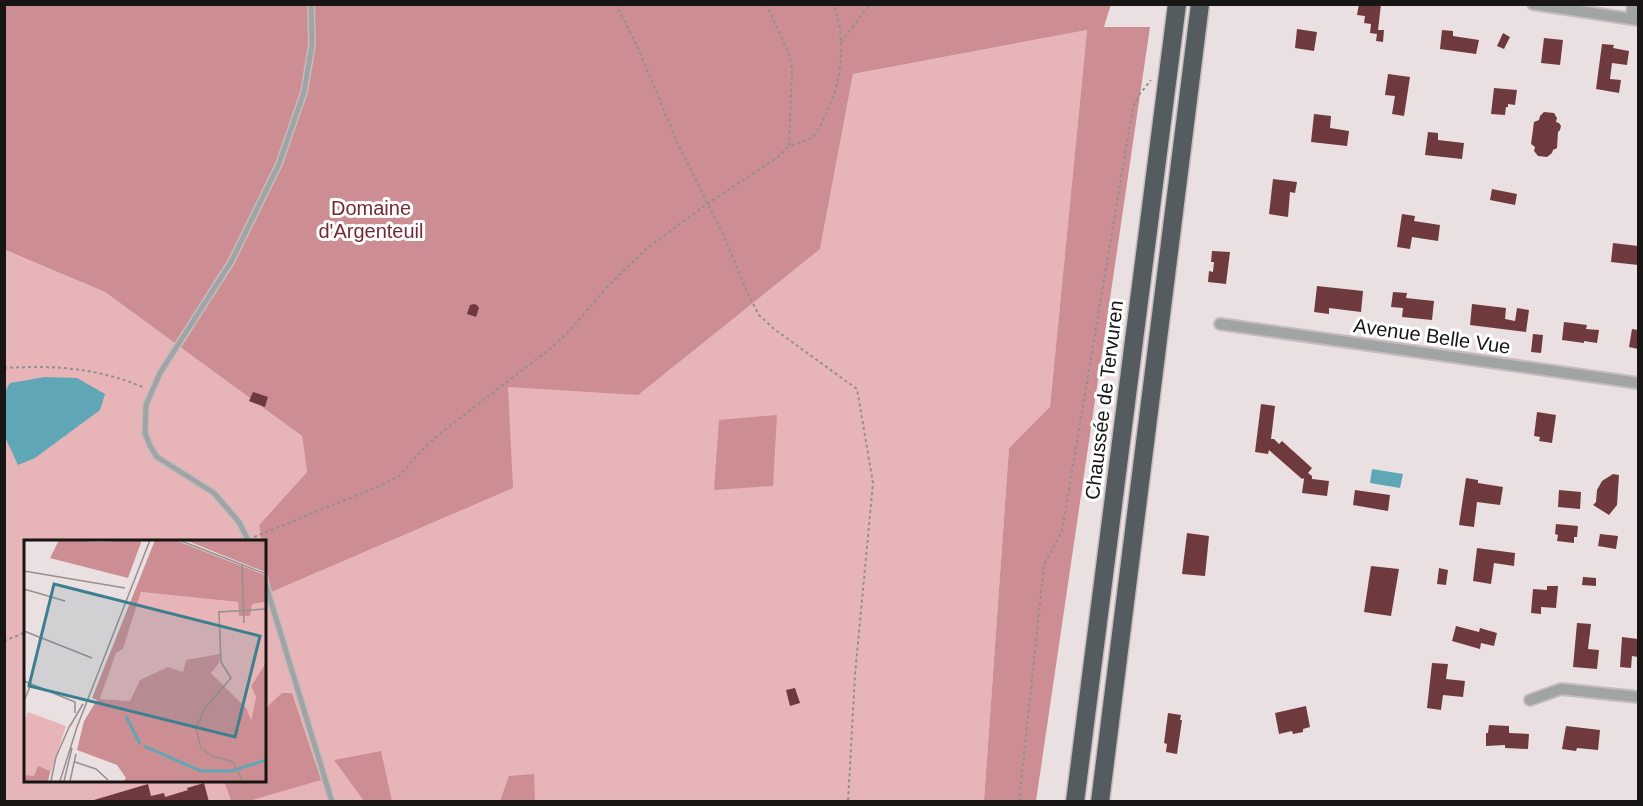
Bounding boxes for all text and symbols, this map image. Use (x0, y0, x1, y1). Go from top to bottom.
park label: Domaine d'Argenteuil (319, 197, 424, 242)
street label: Chaussée de Tervuren (1081, 299, 1127, 501)
street label: Avenue Belle Vue (1352, 314, 1512, 358)
inset map (24, 540, 266, 782)

